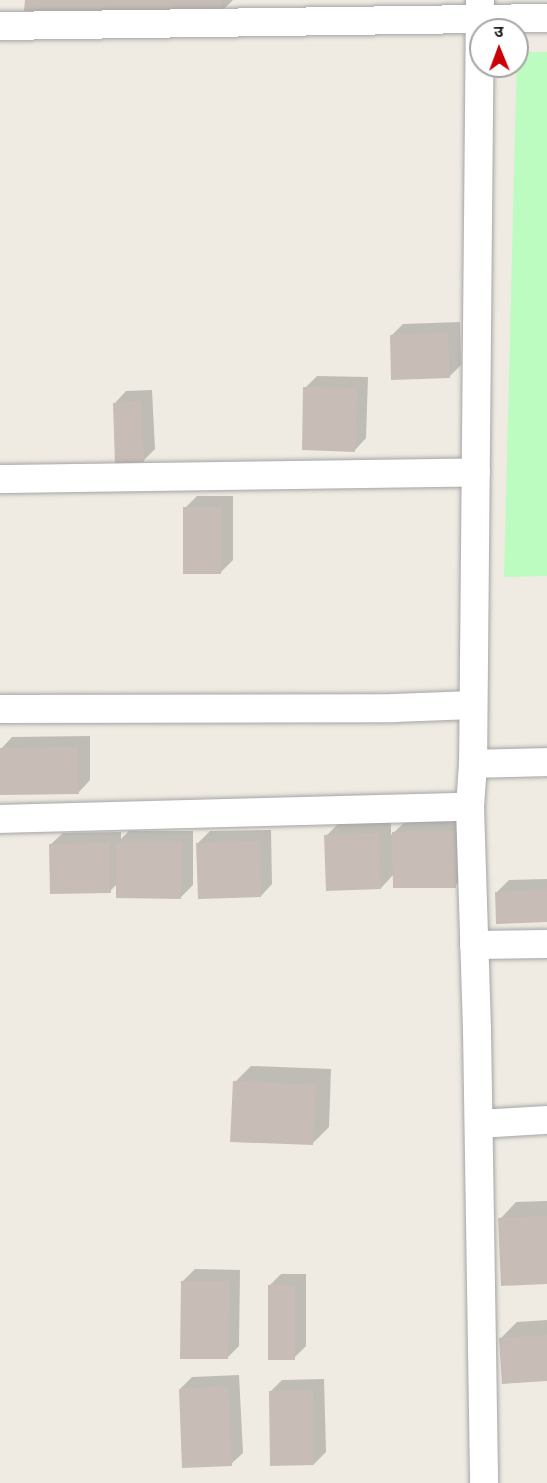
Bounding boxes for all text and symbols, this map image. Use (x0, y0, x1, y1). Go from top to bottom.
north arrow (469, 18, 529, 78)
text: उ (494, 22, 504, 41)

